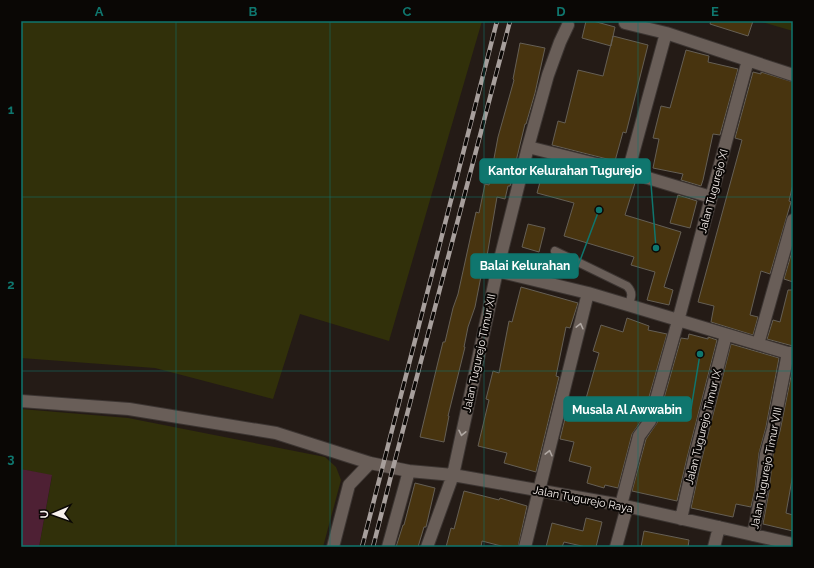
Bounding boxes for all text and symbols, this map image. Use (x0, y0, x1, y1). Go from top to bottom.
text: A (95, 4, 104, 19)
text: B (249, 4, 258, 19)
text: C (403, 4, 412, 19)
text: D (556, 4, 566, 19)
text: E (711, 4, 719, 19)
text: 1 (8, 102, 15, 117)
street label: Jalan Tugurejo XI (696, 148, 731, 234)
callout: Kantor Kelurahan Tugurejo (480, 159, 650, 183)
text: Kantor Kelurahan Tugurejo (488, 164, 642, 178)
callout: Balai Kelurahan (471, 254, 578, 278)
text: Balai Kelurahan (480, 259, 570, 273)
text: 2 (7, 277, 15, 292)
street label: Jalan Tugurejo Timur XII (461, 293, 498, 414)
one-way arrow (575, 323, 584, 330)
street label: Jalan Tugurejo Timur IX (683, 368, 724, 486)
callout: Musala Al Awwabin (564, 397, 691, 421)
text: Musala Al Awwabin (572, 403, 682, 417)
street label: Jalan Tugurejo Timur VIII (748, 406, 785, 530)
one-way arrow (458, 430, 466, 436)
one-way arrow (545, 450, 553, 456)
text: 3 (7, 451, 15, 466)
street label: Jalan Tugurejo Raya (532, 483, 634, 516)
north arrow (34, 494, 74, 534)
text: U (38, 510, 51, 519)

